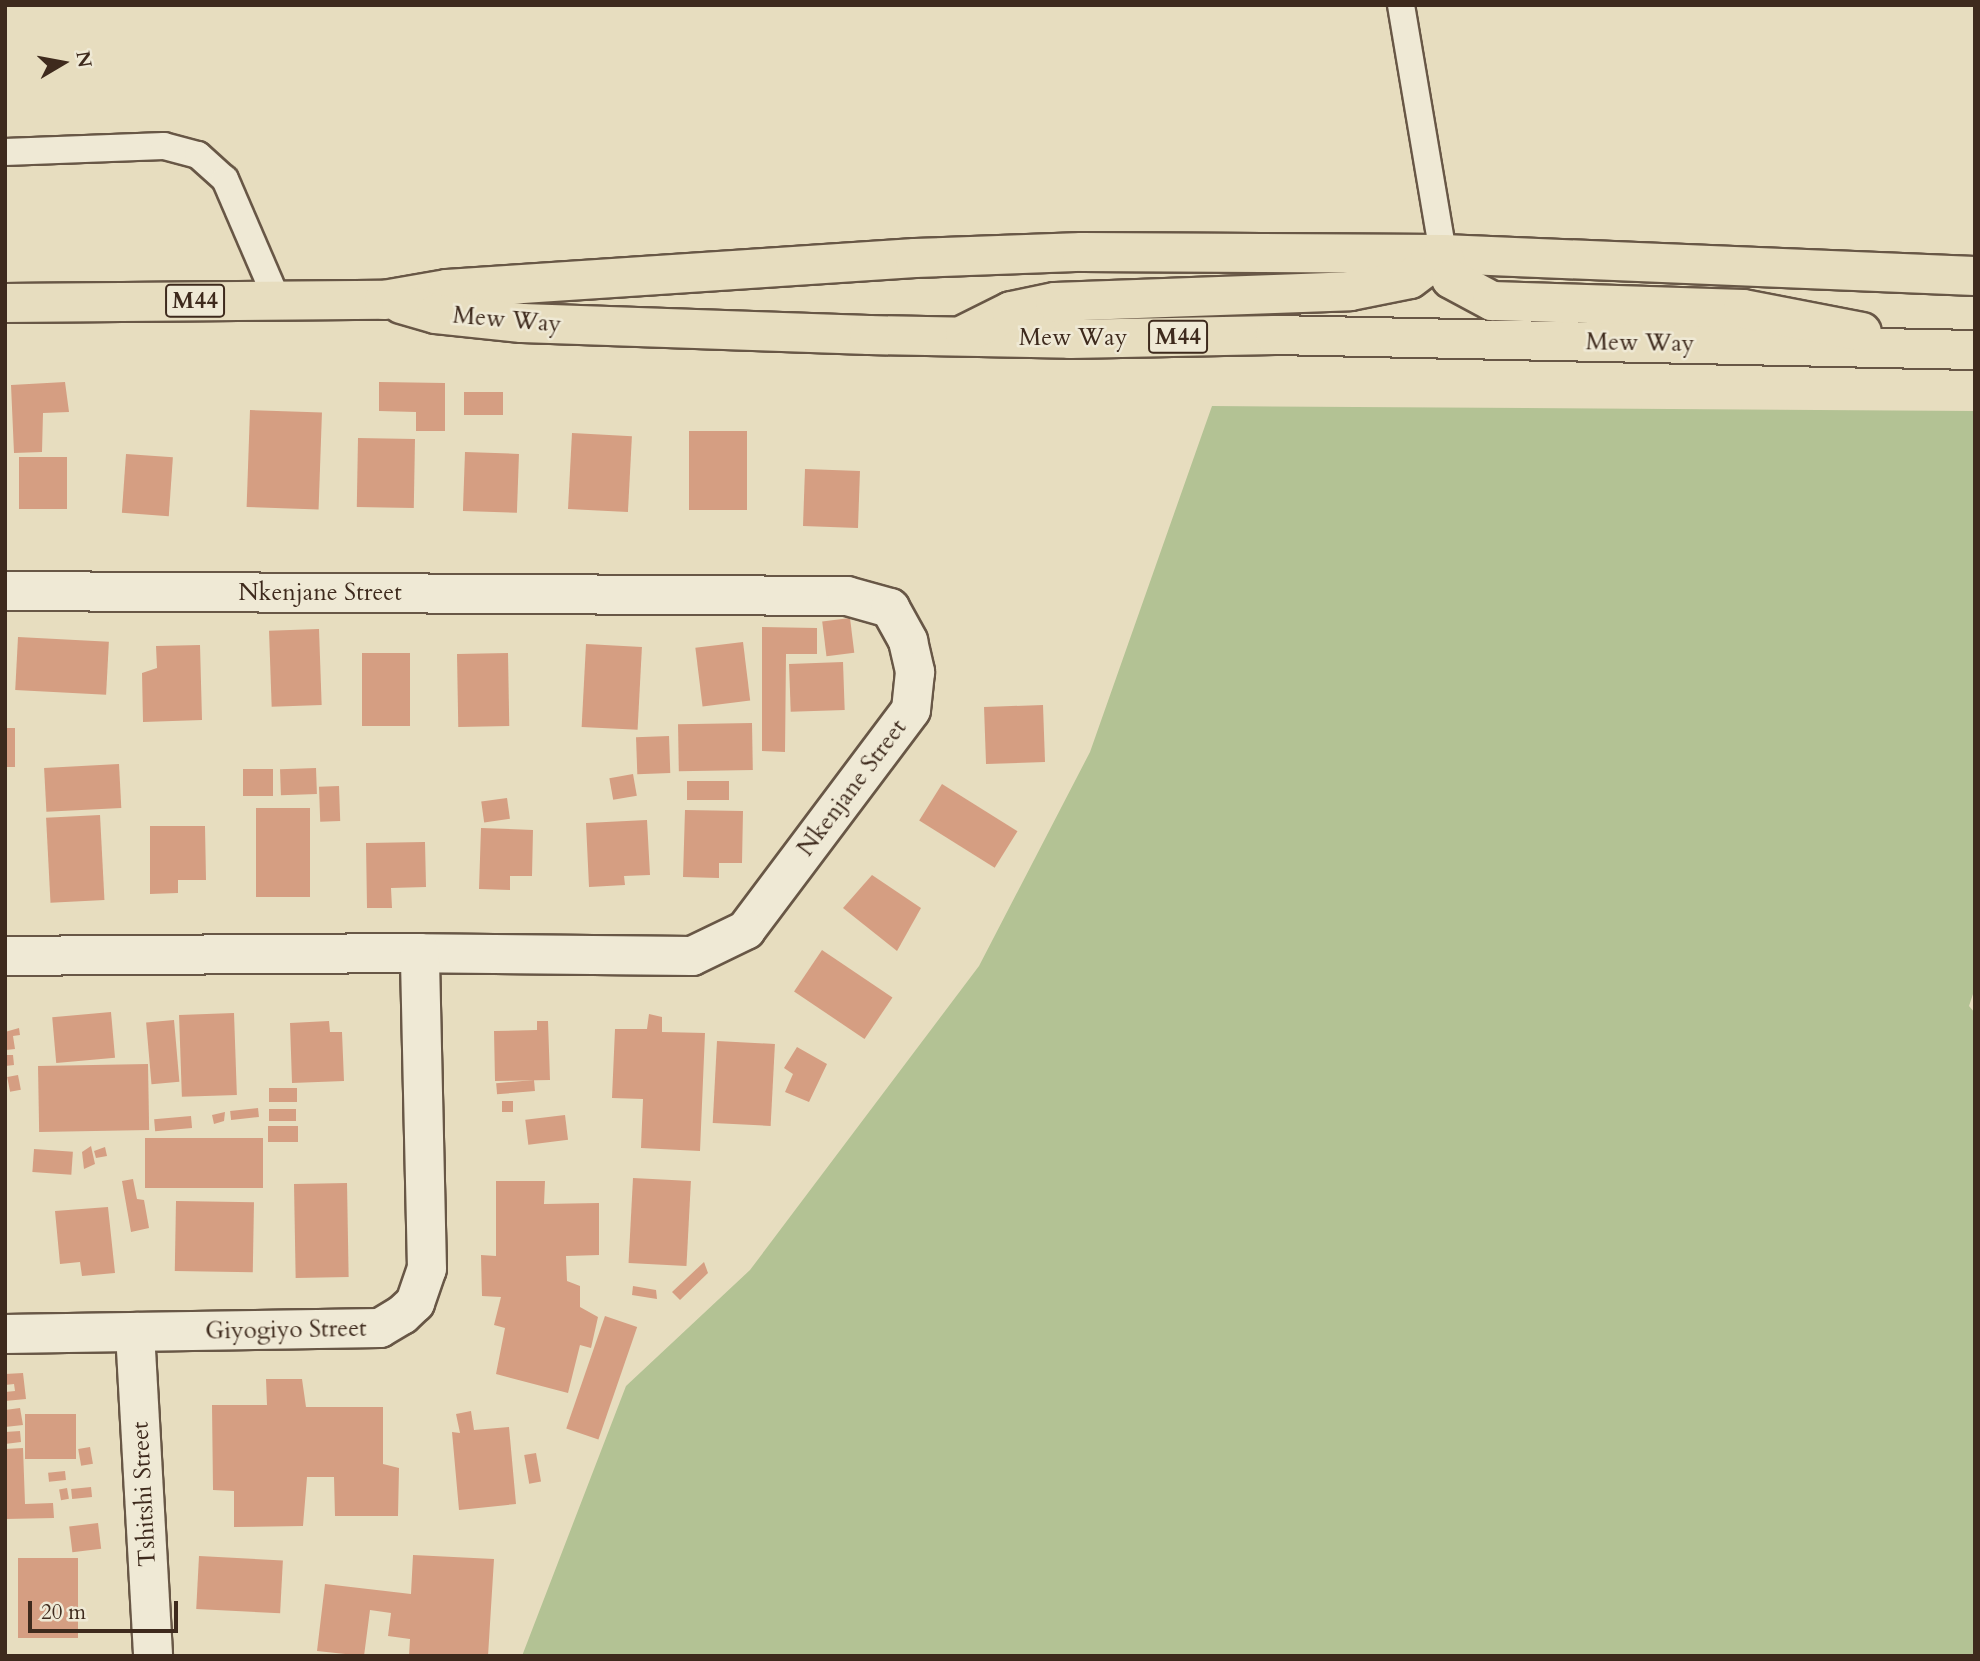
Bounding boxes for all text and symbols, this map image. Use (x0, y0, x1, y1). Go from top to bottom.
north arrow (28, 28, 98, 98)
text: N (69, 49, 98, 70)
road number: M44 (164, 282, 227, 320)
street label: Mew Way (452, 301, 562, 339)
road number: M44 (1146, 318, 1210, 356)
street label: Mew Way (1019, 324, 1127, 352)
street label: Mew Way (1585, 328, 1695, 358)
street label: Nkenjane Street (238, 579, 402, 607)
street label: Nkenjane Street (791, 714, 913, 862)
street label: Giyogiyo Street (205, 1314, 367, 1346)
street label: Tshitshi Street (126, 1421, 162, 1567)
scale bar (32, 1588, 182, 1632)
text: 20 m (41, 1598, 86, 1627)

